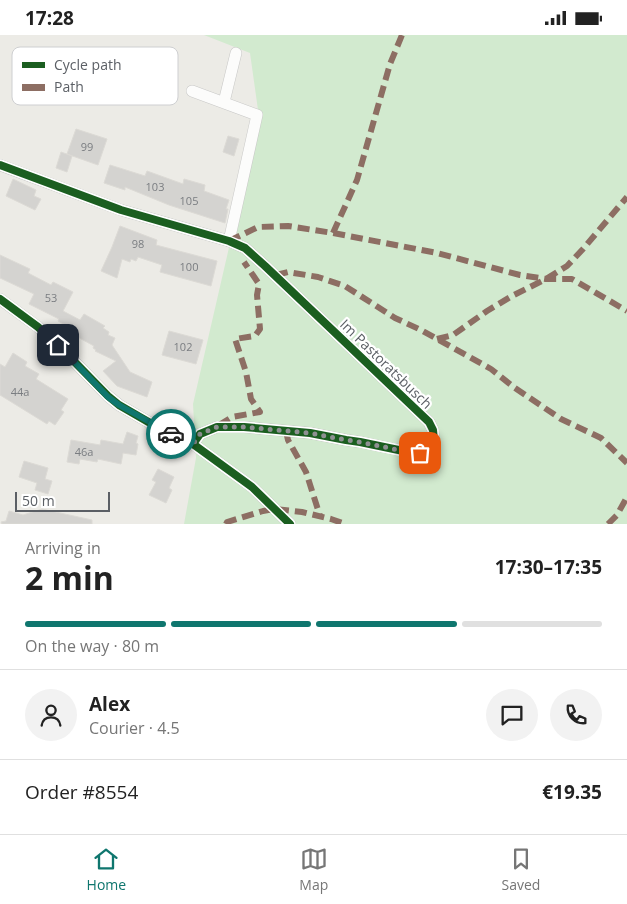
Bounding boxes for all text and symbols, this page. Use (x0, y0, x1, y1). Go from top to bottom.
text: 17:28 (25, 5, 74, 31)
legend (12, 47, 178, 105)
text: Cycle path (54, 55, 122, 74)
text: Path (54, 77, 84, 96)
house number: 99 (81, 139, 93, 154)
house number: 103 (146, 179, 164, 194)
house number: 105 (180, 193, 198, 208)
house number: 98 (132, 236, 144, 251)
house number: 100 (180, 259, 198, 274)
house number: 53 (45, 290, 57, 305)
street label: Im Pastoratsbusch (336, 315, 436, 413)
pin (37, 324, 79, 366)
icon: home (44, 331, 72, 359)
house number: 102 (174, 339, 192, 354)
house number: 44a (11, 384, 29, 399)
courier (146, 409, 196, 459)
icon: car (157, 420, 185, 448)
pin (399, 432, 441, 474)
icon: bag (406, 439, 434, 467)
house number: 46a (75, 444, 93, 459)
scale bar (15, 489, 110, 512)
text: 50 m (22, 491, 55, 510)
text: Arriving in (25, 537, 101, 559)
text: 17:30–17:35 (495, 554, 602, 580)
text: 2 min (25, 556, 114, 599)
text: On the way · 80 m (25, 635, 159, 657)
button: person (25, 689, 77, 741)
button: chat (486, 689, 538, 741)
button: phone (550, 689, 602, 741)
text: Alex (89, 691, 130, 717)
text: Courier · 4.5 (89, 717, 180, 739)
text: Order #8554 (25, 779, 138, 805)
text: €19.35 (542, 779, 602, 805)
tab: Home (87, 845, 126, 894)
tab: Map (299, 845, 328, 894)
tab: Saved (501, 845, 540, 894)

